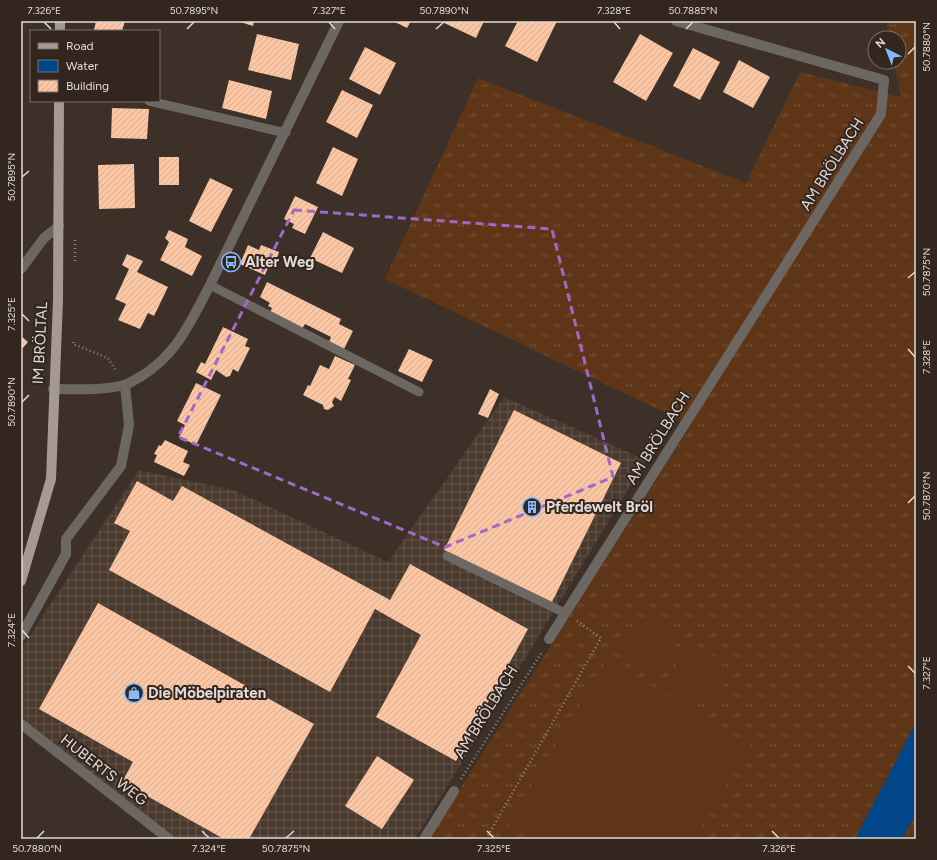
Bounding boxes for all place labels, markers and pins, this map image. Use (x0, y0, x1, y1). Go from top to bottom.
bus stop icon: Alter Weg (220, 251, 242, 273)
place label: Alter Weg (245, 253, 314, 271)
building icon: Pferdewelt Bröl (521, 496, 543, 518)
place label: Pferdewelt Bröl (546, 498, 653, 516)
shop icon: Die Möbelpiraten (123, 682, 145, 704)
place label: Die Möbelpiraten (148, 684, 266, 702)

